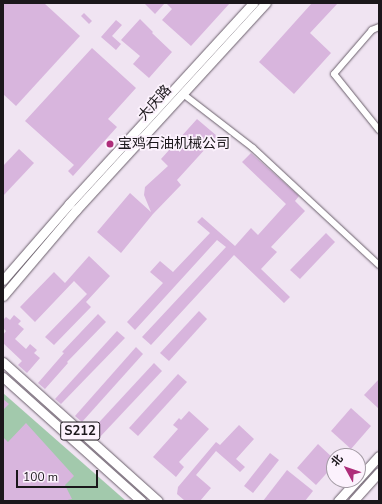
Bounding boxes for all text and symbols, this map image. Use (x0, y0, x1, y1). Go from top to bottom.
street label: 大庆路 (135, 82, 175, 124)
place label: 宝鸡石油机械公司 (118, 136, 230, 152)
marker: 宝鸡石油机械公司 (105, 139, 115, 149)
road number: S212 (60, 420, 100, 442)
north arrow (326, 448, 366, 488)
text: 北 (328, 452, 346, 470)
scale bar (18, 462, 100, 488)
text: 100 m (23, 469, 58, 485)

